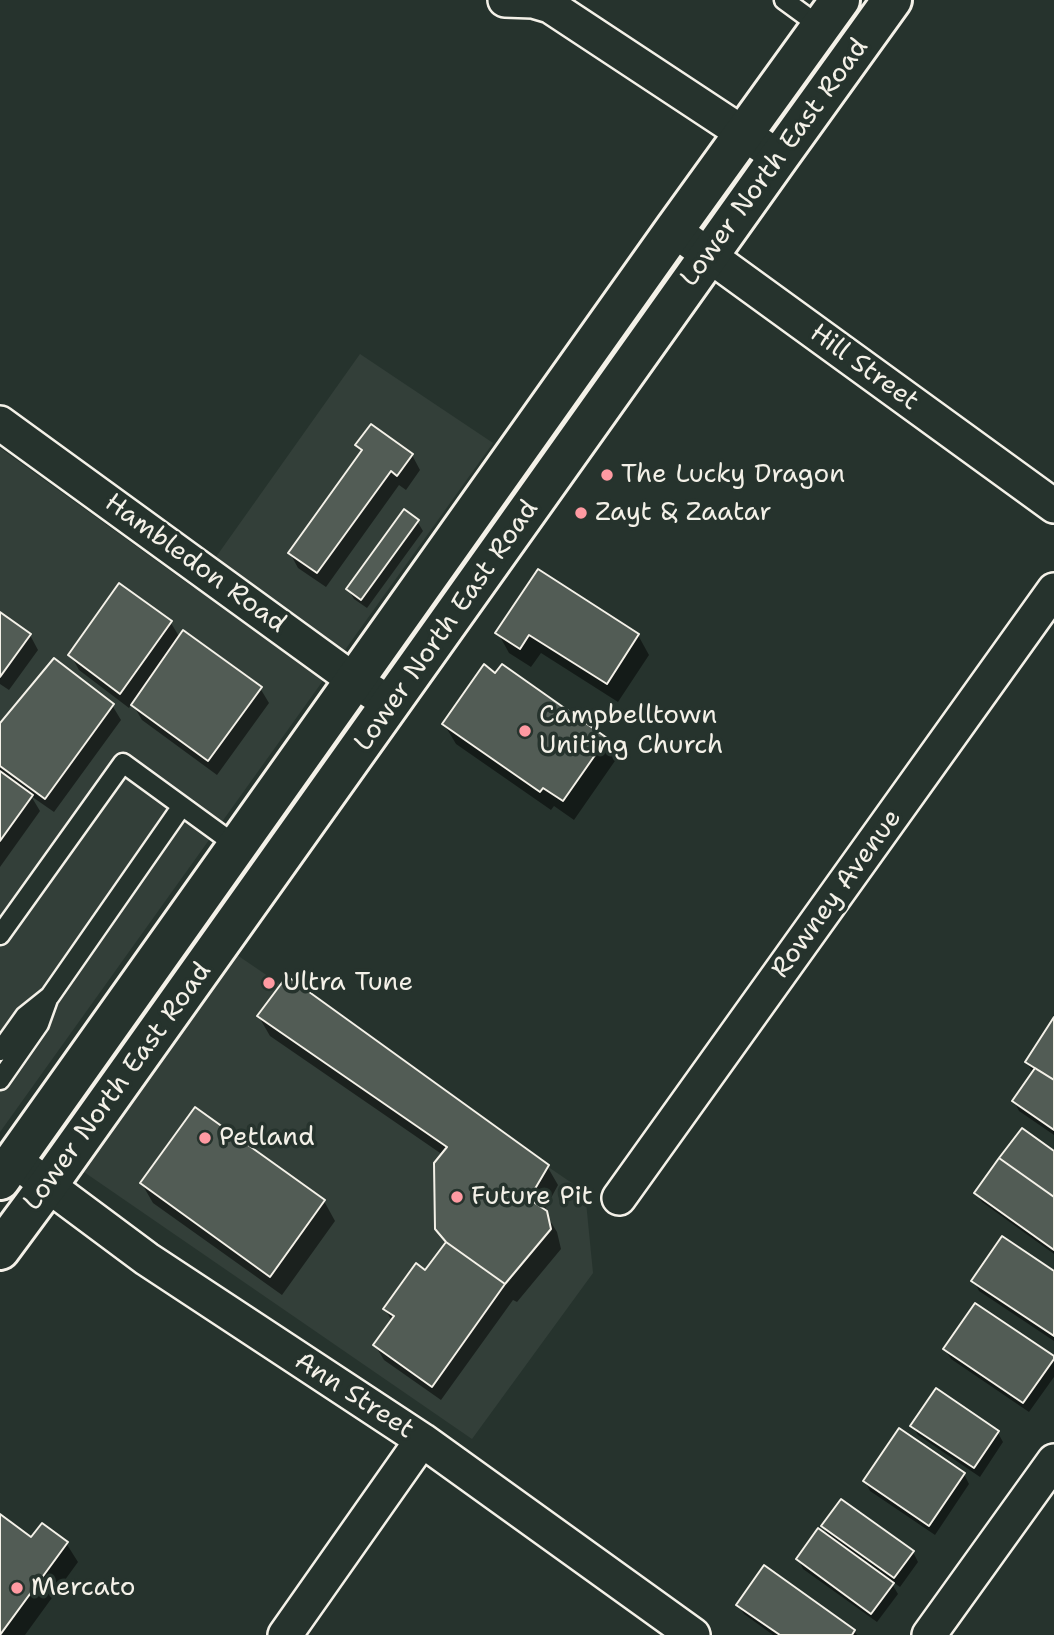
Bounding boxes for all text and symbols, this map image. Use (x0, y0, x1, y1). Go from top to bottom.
street label: Lower North East Road (674, 33, 876, 293)
street label: Hill Street (804, 318, 924, 418)
place label: The Lucky Dragon (621, 459, 845, 491)
marker: The Lucky Dragon (599, 467, 615, 483)
street label: Hambledon Road (98, 488, 292, 640)
street label: Lower North East Road (348, 495, 546, 757)
place label: Zayt & Zaatar (595, 497, 772, 529)
marker: Zayt & Zaatar (573, 505, 589, 521)
place label: Campbelltown Uniting Church (539, 700, 723, 762)
marker: Campbelltown Uniting Church (517, 723, 533, 739)
street label: Rowney Avenue (765, 804, 909, 984)
street label: Lower North East Road (17, 957, 219, 1217)
place label: Ultra Tune (283, 967, 413, 999)
marker: Ultra Tune (261, 975, 277, 991)
place label: Petland (219, 1122, 315, 1154)
marker: Petland (197, 1130, 213, 1146)
place label: Future Pit (471, 1181, 593, 1213)
marker: Future Pit (449, 1189, 465, 1205)
street label: Ann Street (289, 1346, 419, 1446)
place label: Mercato (31, 1572, 136, 1604)
marker: Mercato (9, 1580, 25, 1596)

